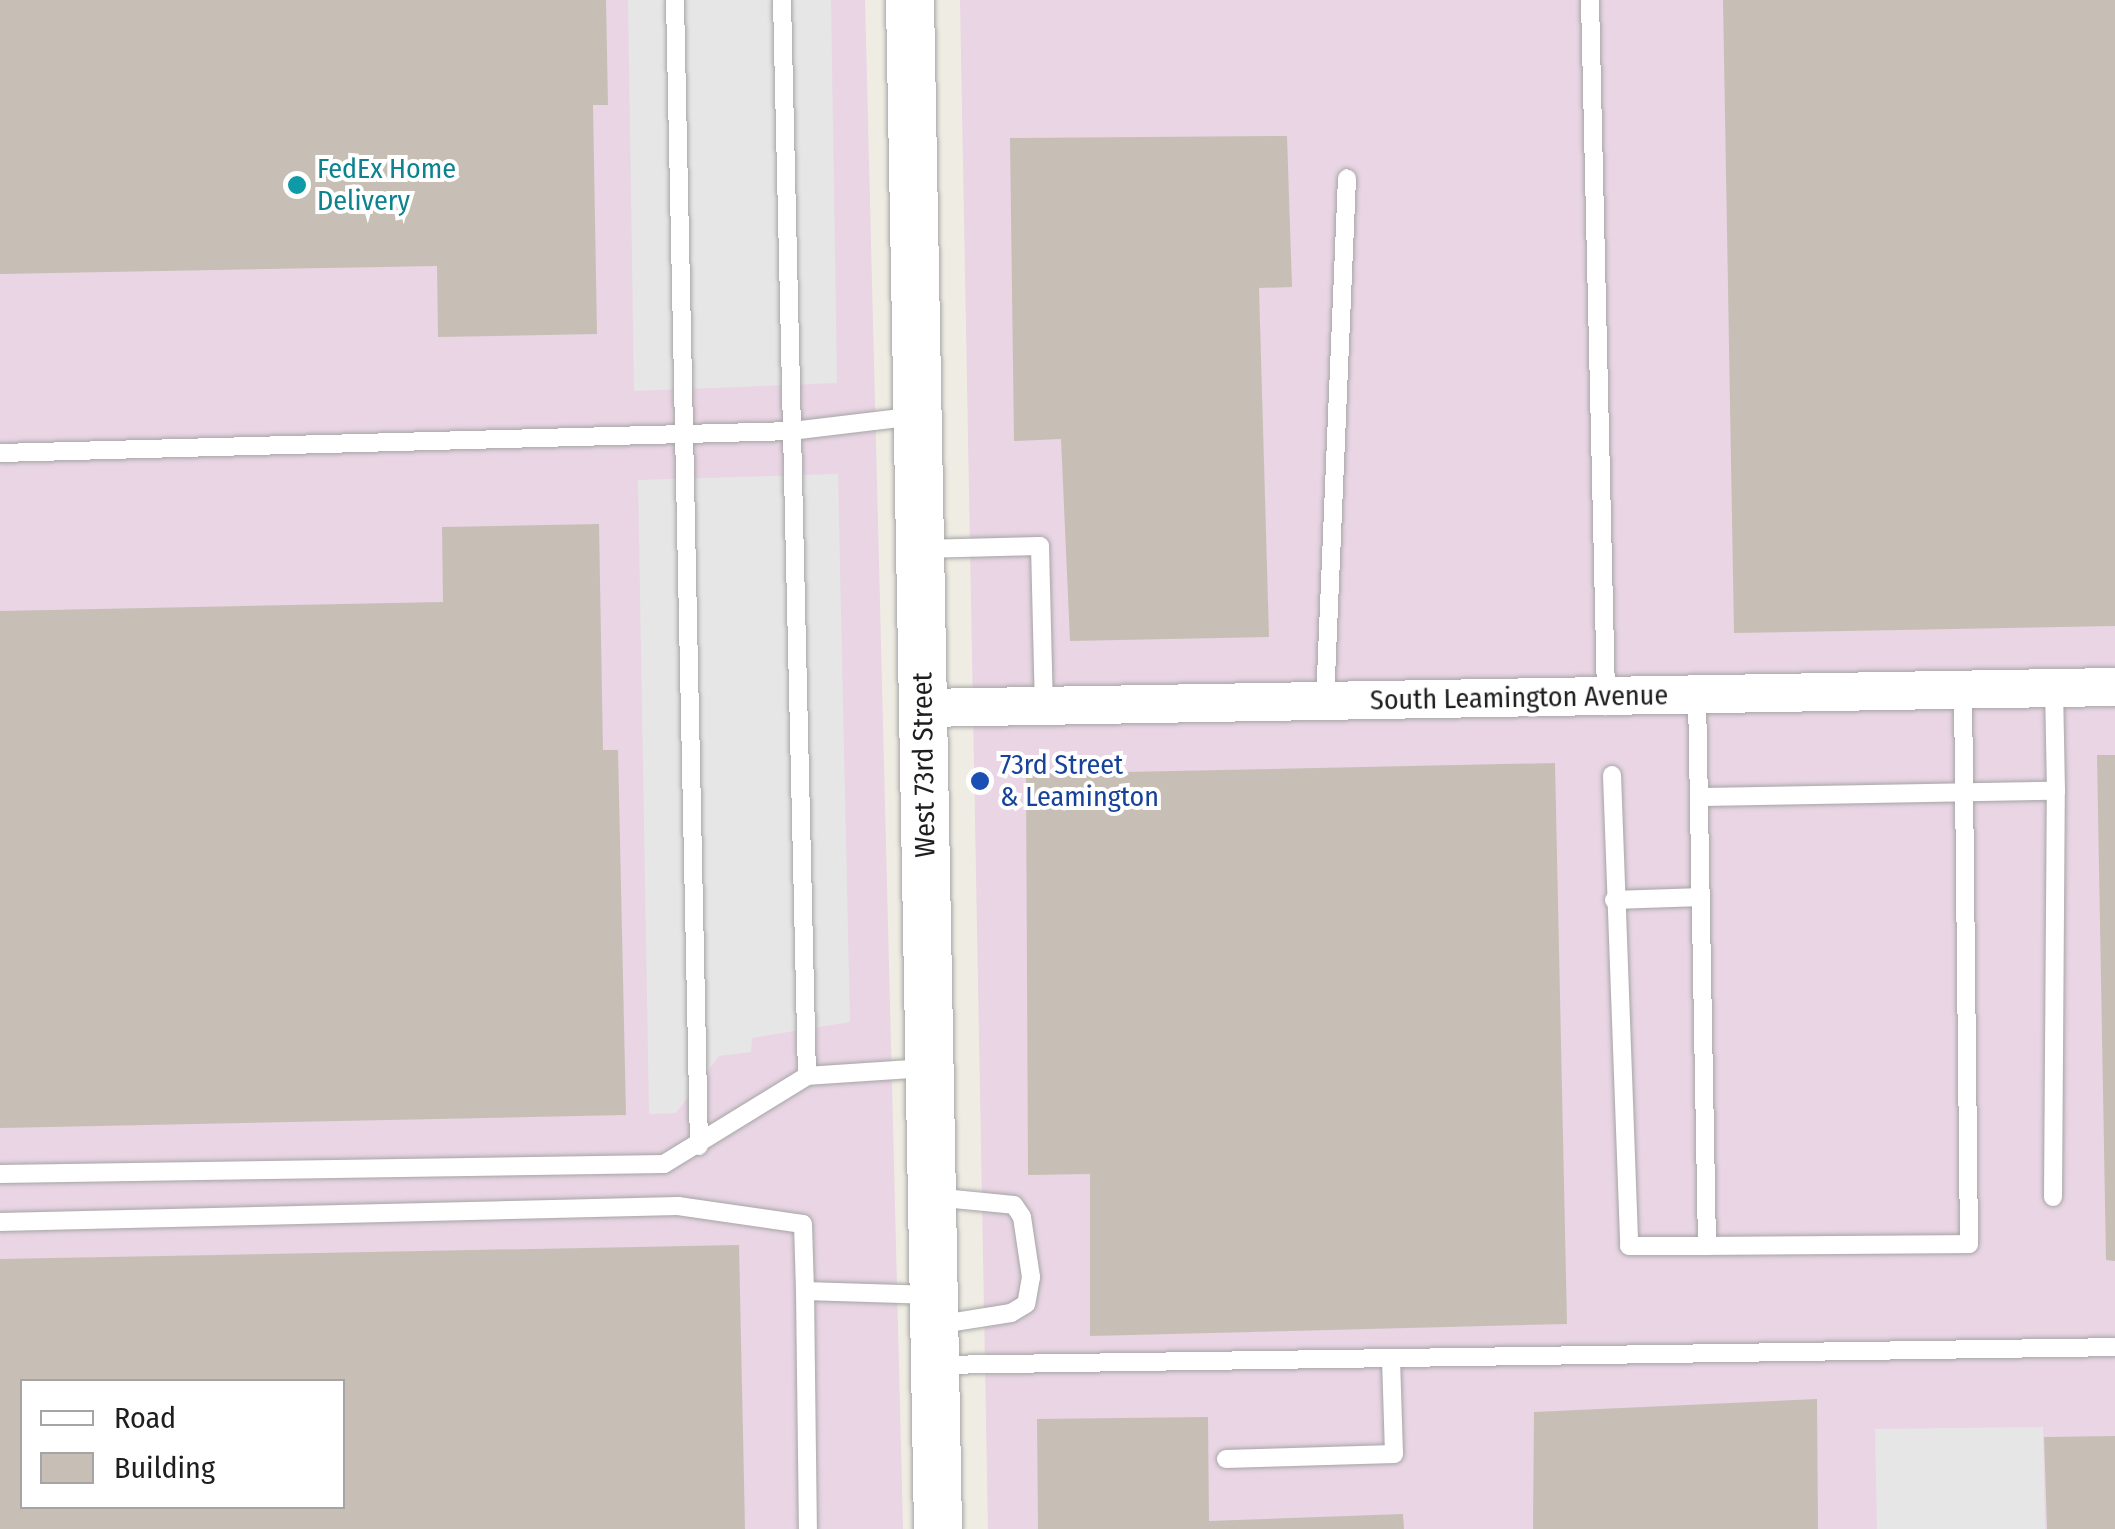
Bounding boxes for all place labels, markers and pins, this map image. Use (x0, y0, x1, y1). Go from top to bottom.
place label: FedEx Home Delivery (317, 152, 456, 218)
marker: FedEx Home Delivery (286, 174, 308, 196)
place label: 73rd Street & Leamington (1000, 748, 1159, 814)
marker: 73rd Street & Leamington (969, 770, 991, 792)

